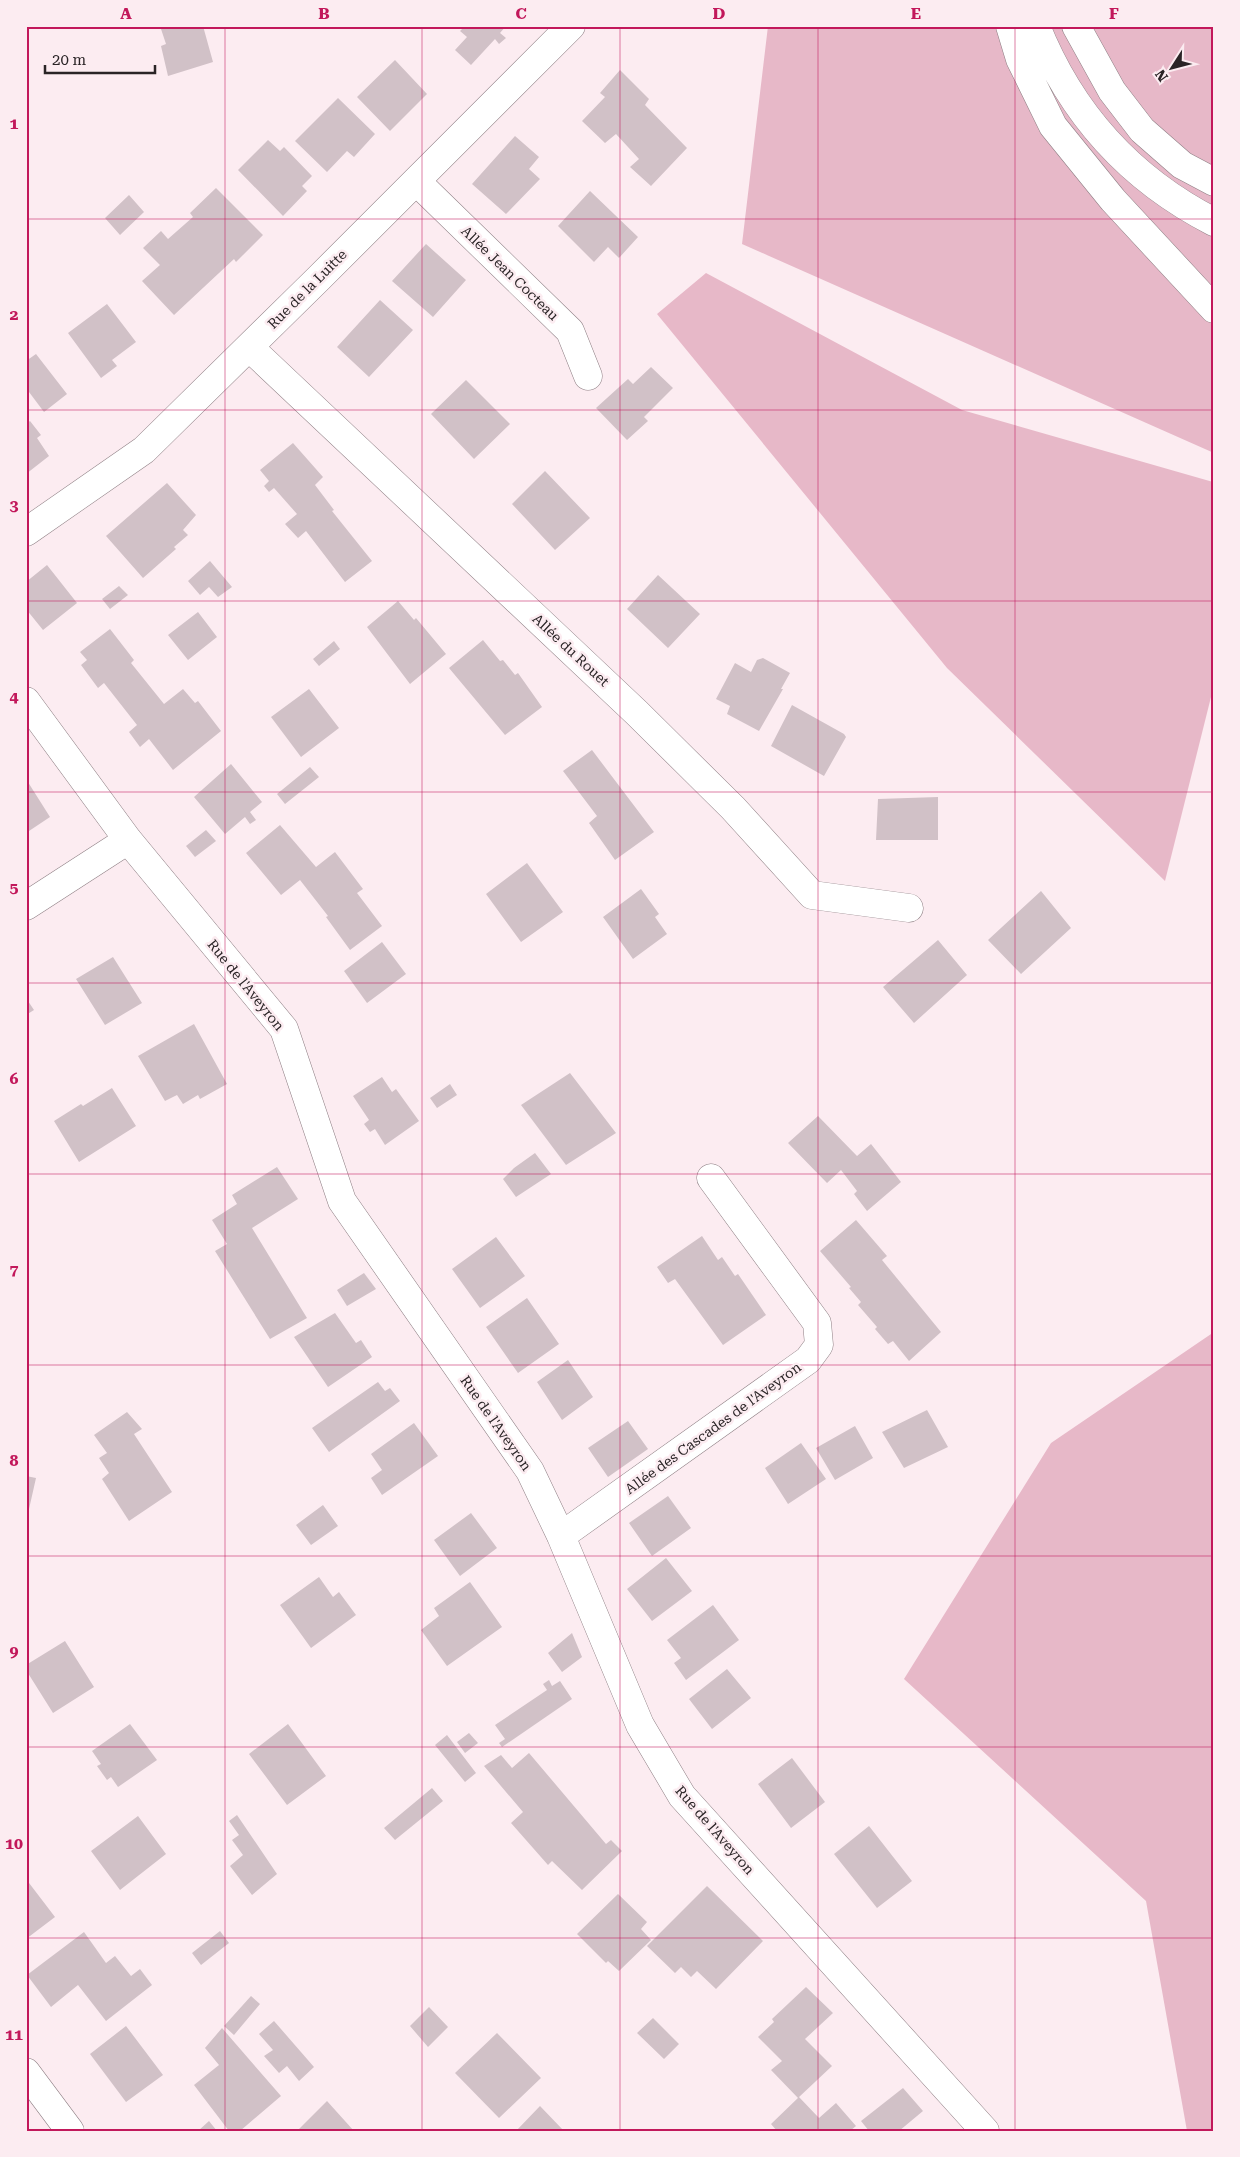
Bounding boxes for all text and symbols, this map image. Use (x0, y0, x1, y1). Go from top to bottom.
text: A (120, 4, 132, 23)
text: B (318, 4, 330, 23)
text: C (515, 4, 527, 23)
text: D (713, 4, 726, 23)
text: E (911, 4, 921, 23)
text: F (1109, 4, 1119, 23)
scale bar (45, 42, 155, 74)
north arrow (1148, 42, 1198, 92)
text: 20 m (52, 51, 87, 69)
text: N (1152, 66, 1171, 85)
text: 1 (10, 114, 19, 133)
street label: Allée Jean Cocteau (458, 223, 562, 324)
street label: Rue de la Luitte (264, 246, 350, 332)
text: 2 (10, 305, 19, 324)
text: 3 (10, 496, 19, 515)
street label: Allée du Rouet (529, 611, 613, 689)
text: 4 (10, 687, 19, 706)
text: 5 (10, 878, 19, 897)
street label: Rue de l'Aveyron (204, 936, 288, 1034)
text: 6 (10, 1069, 19, 1088)
text: 7 (10, 1260, 19, 1279)
street label: Allée des Cascades de l'Aveyron (622, 1359, 804, 1497)
street label: Rue de l'Aveyron (457, 1372, 535, 1474)
text: 8 (10, 1451, 19, 1470)
text: 9 (10, 1642, 19, 1661)
street label: Rue de l'Aveyron (672, 1782, 758, 1878)
text: 10 (5, 1834, 23, 1853)
text: 11 (5, 2025, 23, 2044)

